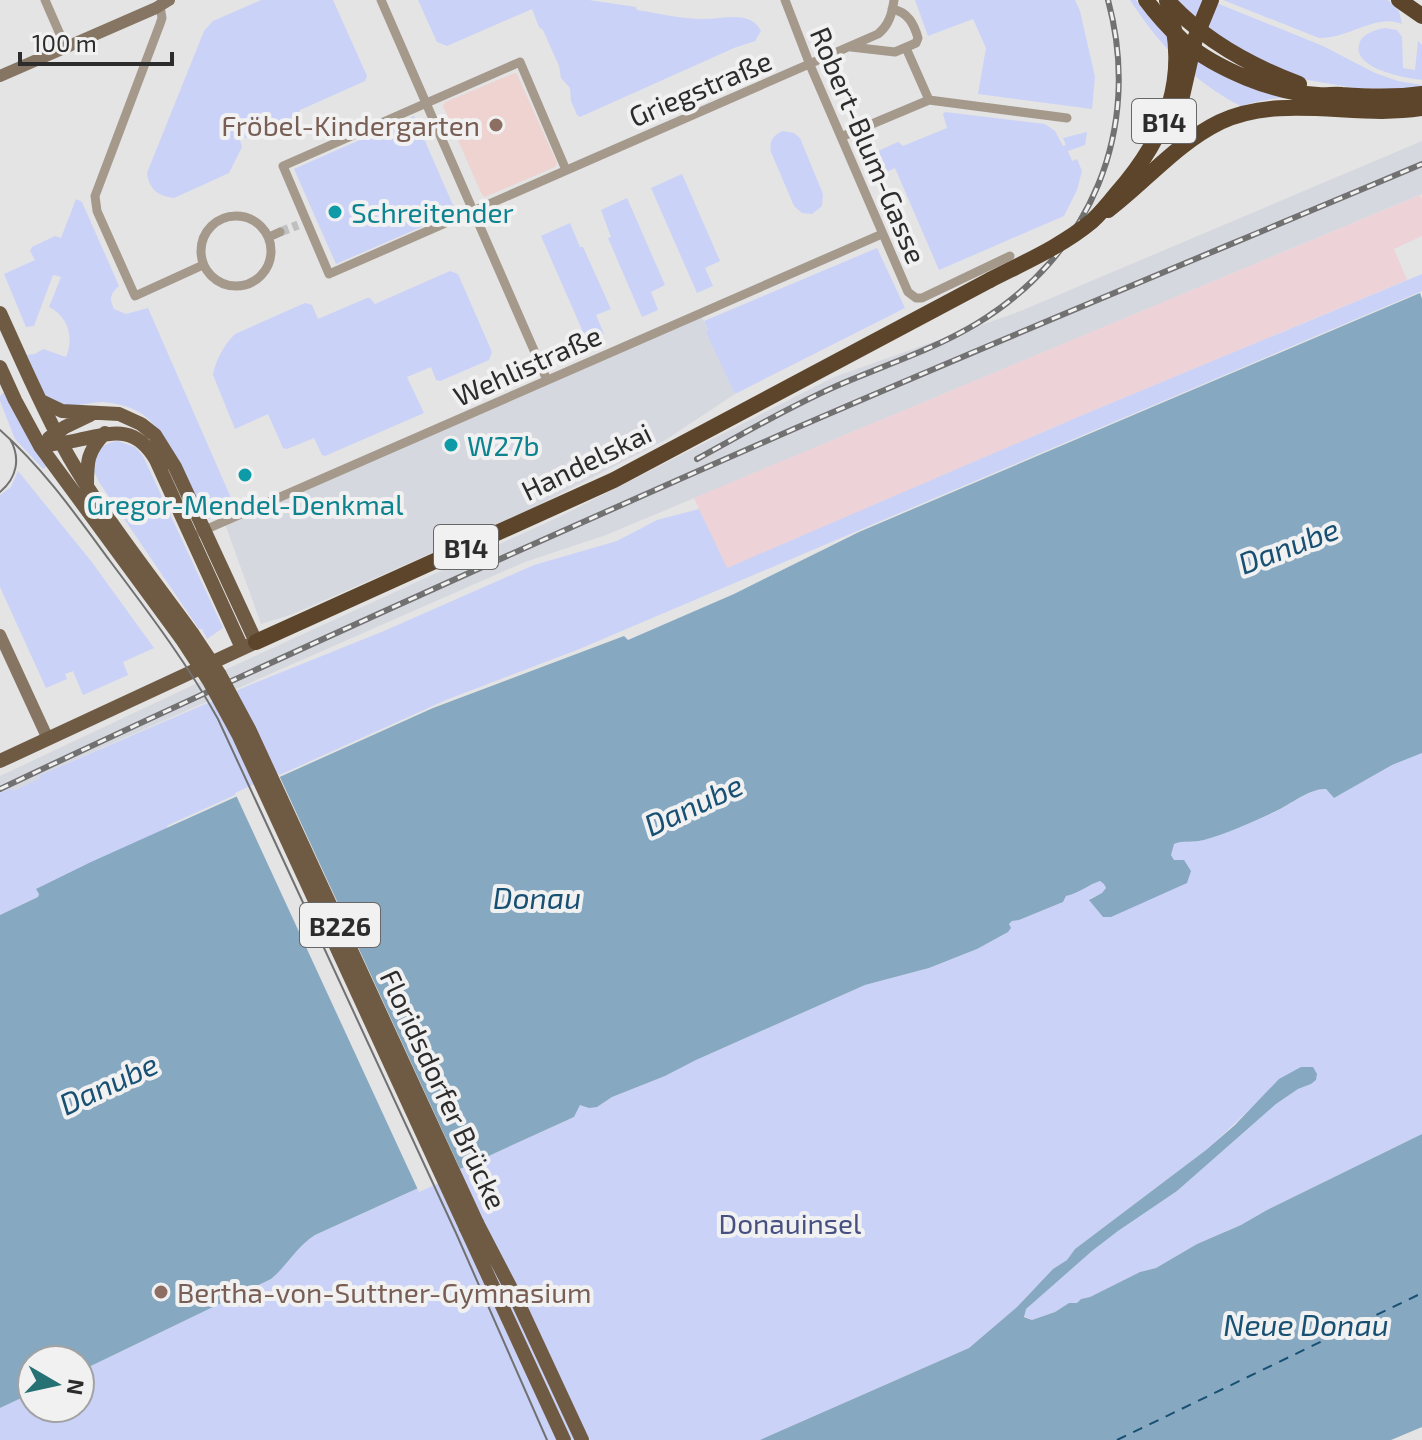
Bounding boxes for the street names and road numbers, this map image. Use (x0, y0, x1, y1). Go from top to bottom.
street label: Robert-Blum-Gasse (804, 22, 934, 268)
street label: Griegstraße (623, 43, 777, 133)
road number: B14 (1132, 99, 1196, 143)
street label: Wehlistraße (448, 317, 606, 413)
street label: Handelskai (515, 415, 657, 507)
road number: B14 (434, 525, 498, 569)
road number: B226 (300, 903, 380, 947)
street label: Floridsdorfer Brücke (374, 964, 514, 1214)

